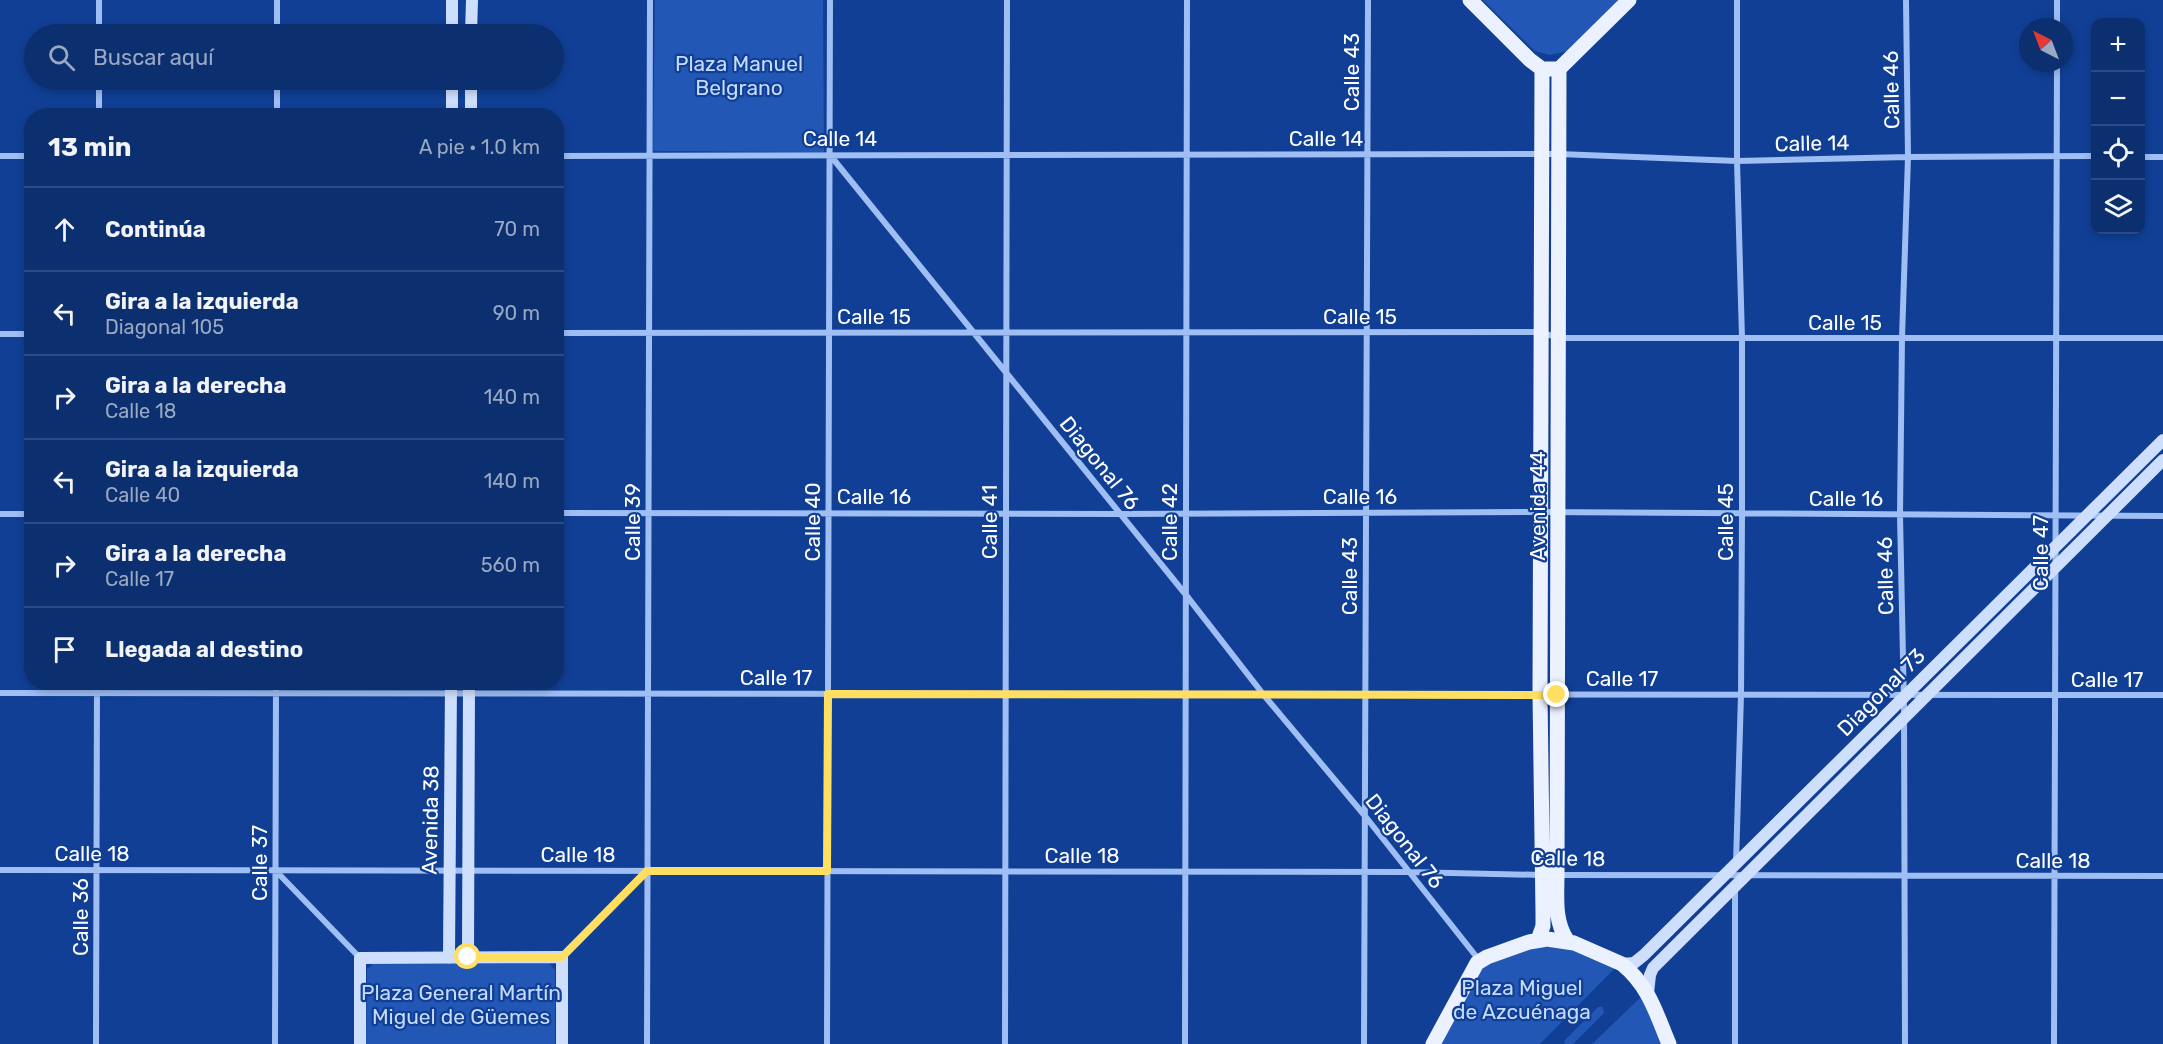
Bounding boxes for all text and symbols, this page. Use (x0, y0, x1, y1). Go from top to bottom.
north arrow (2019, 18, 2073, 72)
map controls (2091, 18, 2145, 234)
button: + (2091, 18, 2145, 72)
search box (24, 24, 564, 90)
street label: Calle 43 (1339, 33, 1364, 111)
icon: search (45, 41, 78, 74)
text: Buscar aquí (93, 44, 214, 71)
park label: Plaza Manuel Belgrano (675, 51, 803, 100)
street label: Calle 46 (1878, 51, 1904, 129)
button: − (2091, 72, 2145, 126)
street label: Calle 14 (803, 126, 877, 151)
street label: Calle 14 (1289, 126, 1363, 151)
button: locate (2091, 126, 2145, 180)
street label: Calle 14 (1774, 130, 1850, 156)
text: 13 min (48, 132, 132, 163)
text: A pie · 1.0 km (419, 135, 540, 159)
button: layers (2091, 180, 2145, 234)
icon: ahead (48, 213, 81, 246)
text: Continúa (105, 216, 206, 243)
text: 70 m (494, 217, 540, 241)
text: Gira a la izquierda (105, 288, 299, 315)
icon: left (48, 297, 81, 330)
text: 90 m (493, 301, 540, 325)
street label: Calle 15 (837, 304, 911, 329)
street label: Calle 15 (1323, 304, 1397, 329)
street label: Calle 15 (1808, 310, 1882, 335)
text: Diagonal 105 (105, 315, 224, 339)
text: Gira a la derecha (105, 372, 286, 399)
icon: right (48, 381, 81, 414)
text: 140 m (484, 385, 540, 409)
text: Calle 18 (105, 399, 176, 423)
street label: Diagonal 76 (1055, 411, 1145, 515)
street label: Avenida 44 (1525, 451, 1550, 561)
text: Gira a la izquierda (105, 456, 299, 483)
icon: left (48, 465, 81, 498)
text: 140 m (484, 469, 540, 493)
street label: Calle 40 (800, 482, 825, 562)
text: Calle 40 (105, 483, 180, 507)
street label: Calle 39 (620, 483, 645, 561)
street label: Calle 42 (1157, 483, 1182, 561)
street label: Calle 45 (1713, 483, 1738, 561)
street label: Calle 16 (837, 484, 911, 509)
street label: Calle 16 (1323, 484, 1397, 509)
street label: Calle 41 (977, 485, 1002, 559)
street label: Calle 16 (1809, 486, 1883, 511)
street label: Calle 47 (2028, 515, 2053, 591)
street label: Calle 43 (1337, 537, 1362, 615)
street label: Calle 46 (1872, 537, 1898, 615)
text: Gira a la derecha (105, 540, 286, 567)
icon: right (48, 549, 81, 582)
text: 560 m (481, 553, 540, 577)
text: Calle 17 (105, 567, 174, 591)
icon: arrive (48, 633, 81, 666)
text: Llegada al destino (105, 636, 303, 663)
street label: Diagonal 73 (1832, 643, 1930, 741)
street label: Calle 17 (740, 665, 812, 690)
street label: Calle 17 (1586, 666, 1658, 691)
street label: Calle 17 (2071, 667, 2143, 692)
route end (1543, 681, 1569, 707)
street label: Avenida 38 (417, 765, 443, 875)
street label: Diagonal 76 (1360, 789, 1450, 893)
street label: Calle 37 (247, 825, 272, 901)
street label: Calle 18 (54, 841, 130, 866)
street label: Calle 18 (540, 842, 616, 867)
street label: Calle 18 (1044, 843, 1120, 868)
street label: Calle 18 (1530, 845, 1606, 871)
street label: Calle 18 (2015, 848, 2091, 873)
street label: Calle 36 (68, 878, 93, 956)
route start (454, 943, 480, 969)
park label: Plaza Miguel de Azcuénaga (1453, 975, 1591, 1024)
park label: Plaza General Martín Miguel de Güemes (361, 980, 561, 1029)

